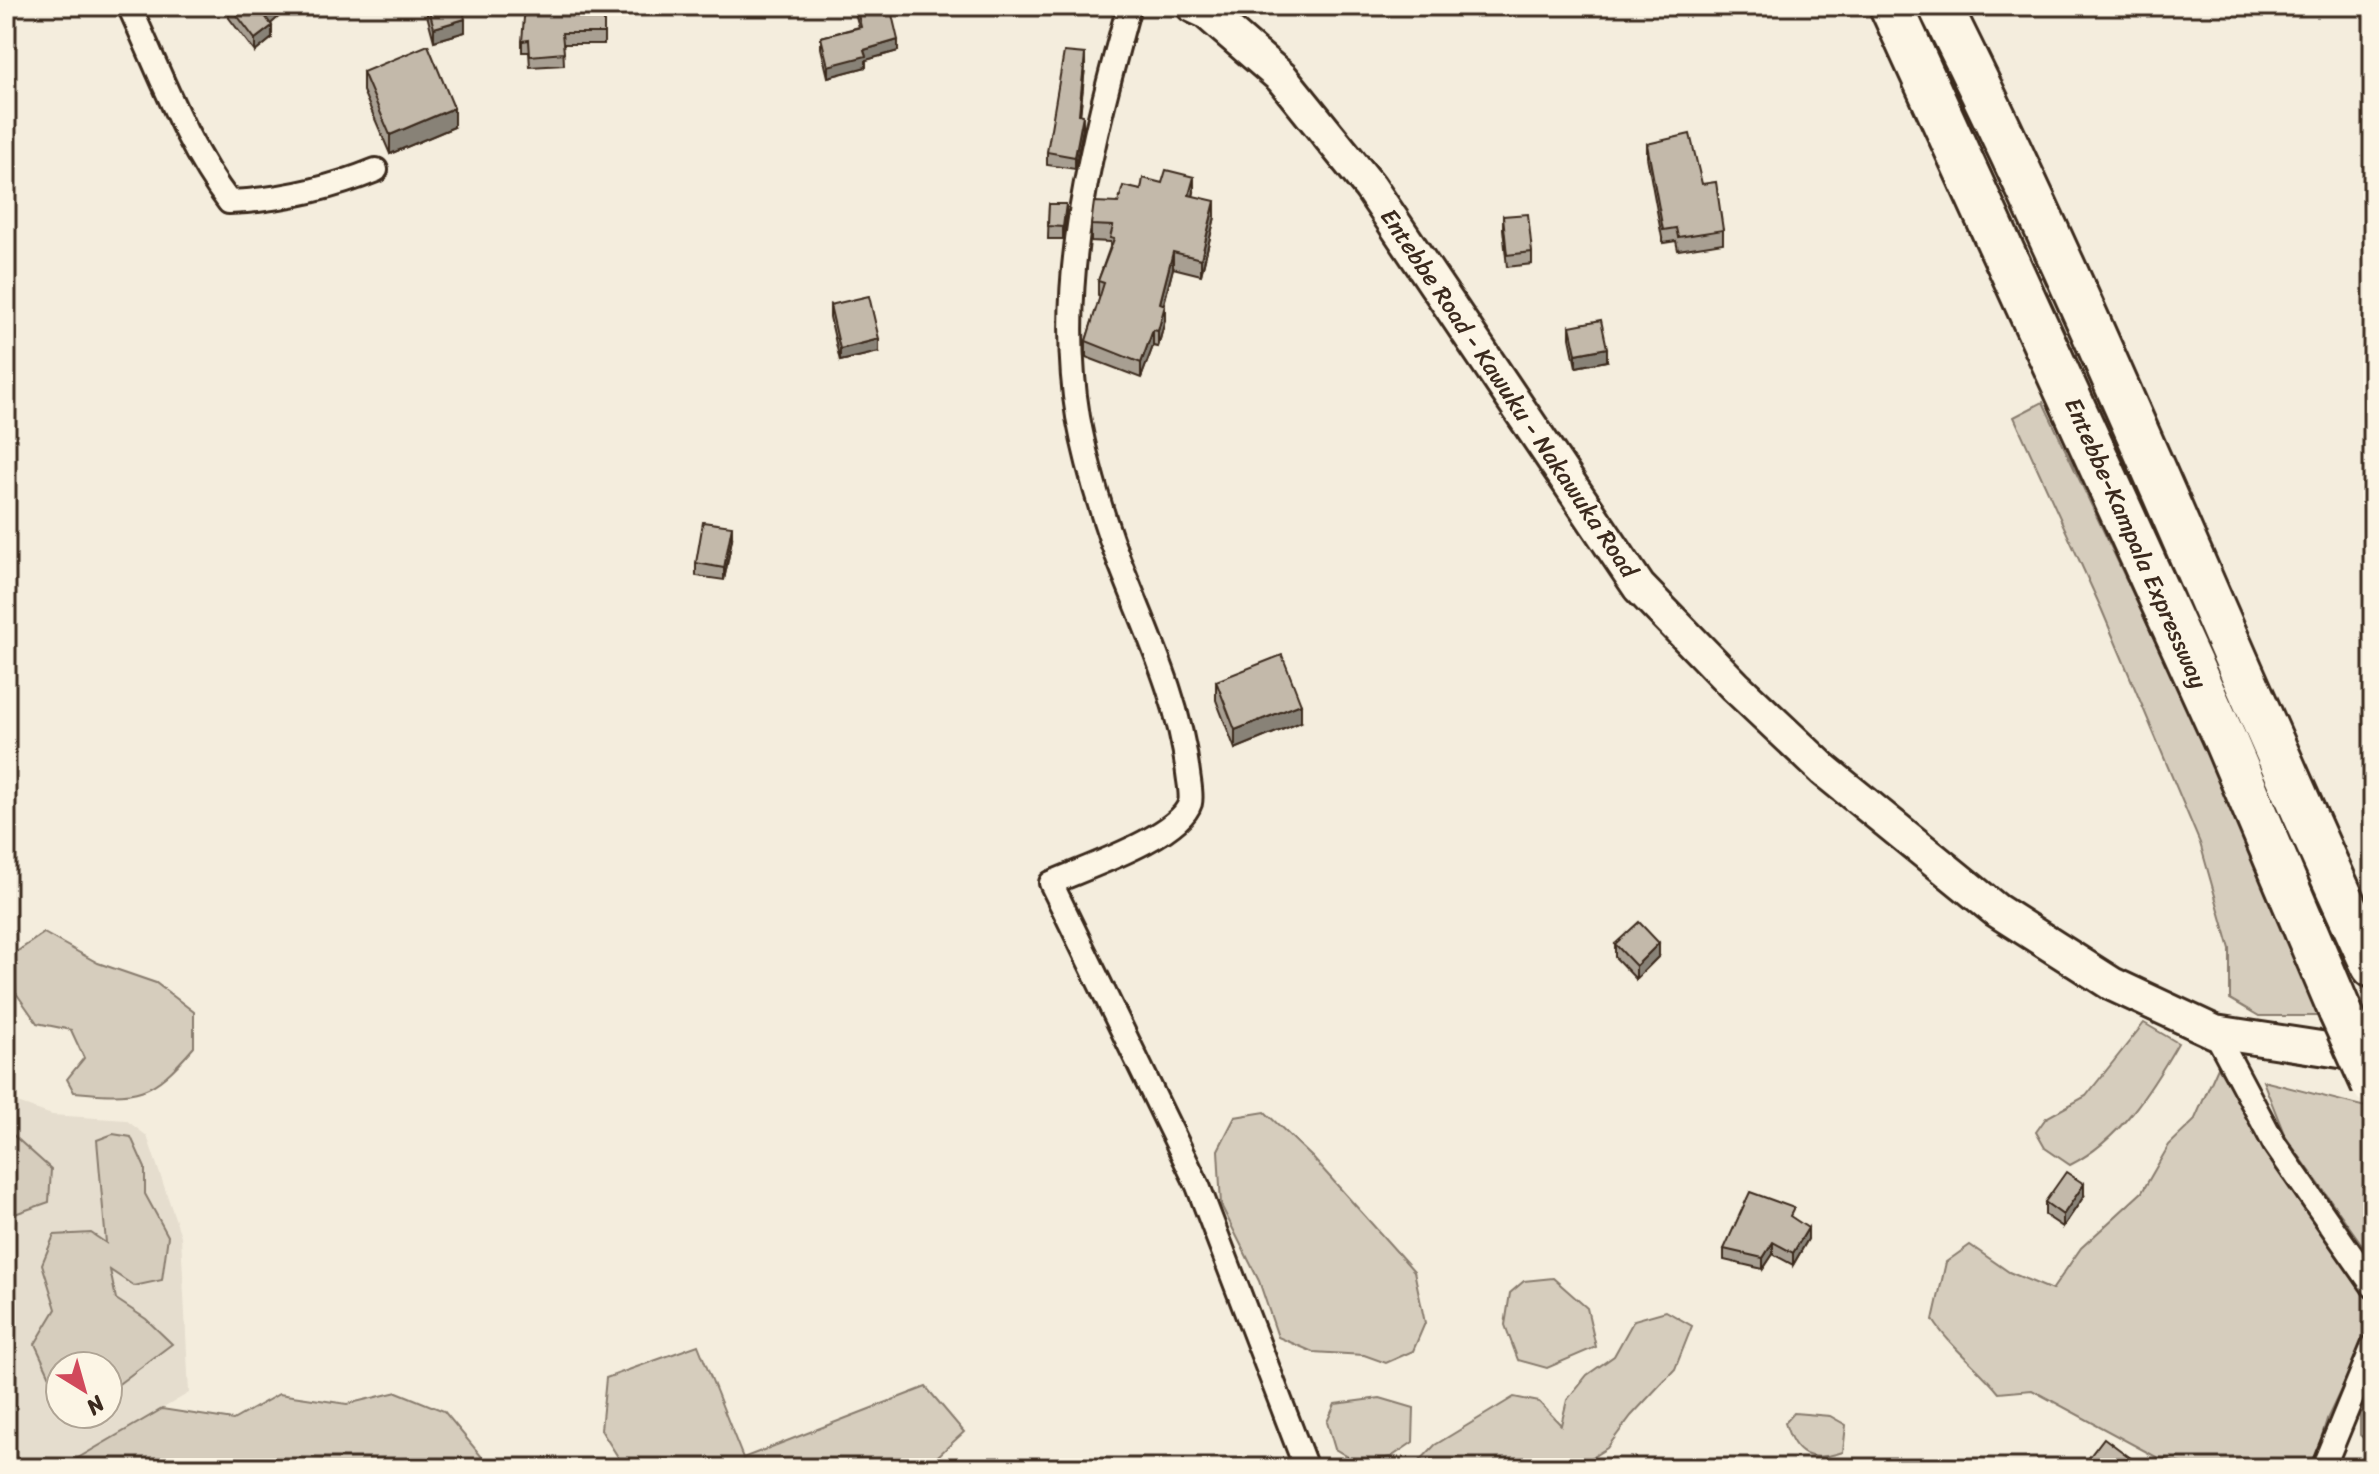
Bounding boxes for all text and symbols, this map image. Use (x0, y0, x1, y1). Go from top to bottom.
street label: Entebbe Road - Kawuku - Nakawuka Road (1369, 199, 1650, 589)
street label: Entebbe-Kampala Expressway (2053, 391, 2219, 696)
north arrow (44, 1350, 124, 1430)
text: N (77, 1385, 114, 1426)

